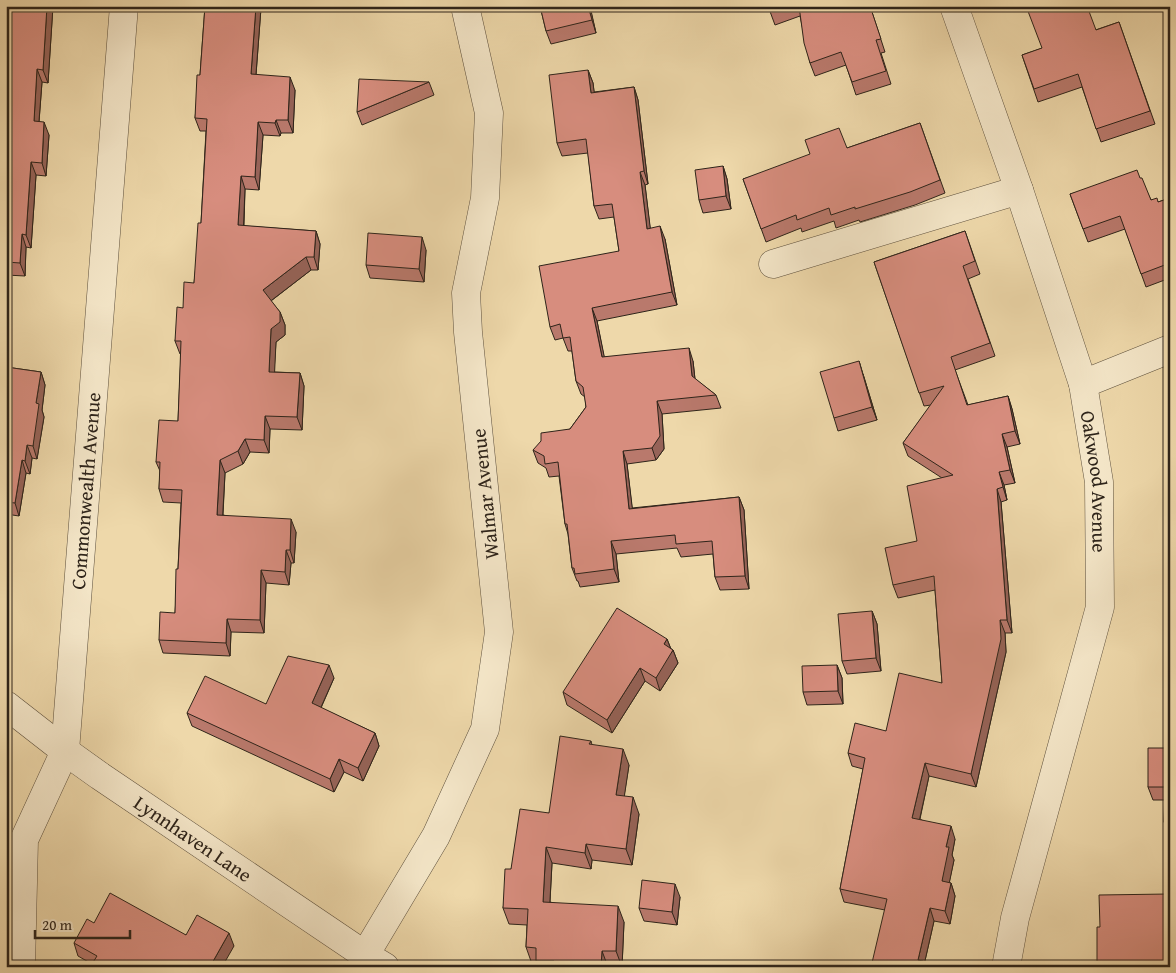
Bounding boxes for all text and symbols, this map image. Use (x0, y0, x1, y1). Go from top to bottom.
street label: Commonwealth Avenue (63, 391, 107, 590)
street label: Oakwood Avenue (1074, 408, 1115, 553)
street label: Walmar Avenue (463, 427, 506, 561)
street label: Lynnhaven Lane (128, 788, 258, 889)
scale bar (35, 908, 130, 940)
text: 20 m (42, 914, 73, 935)

